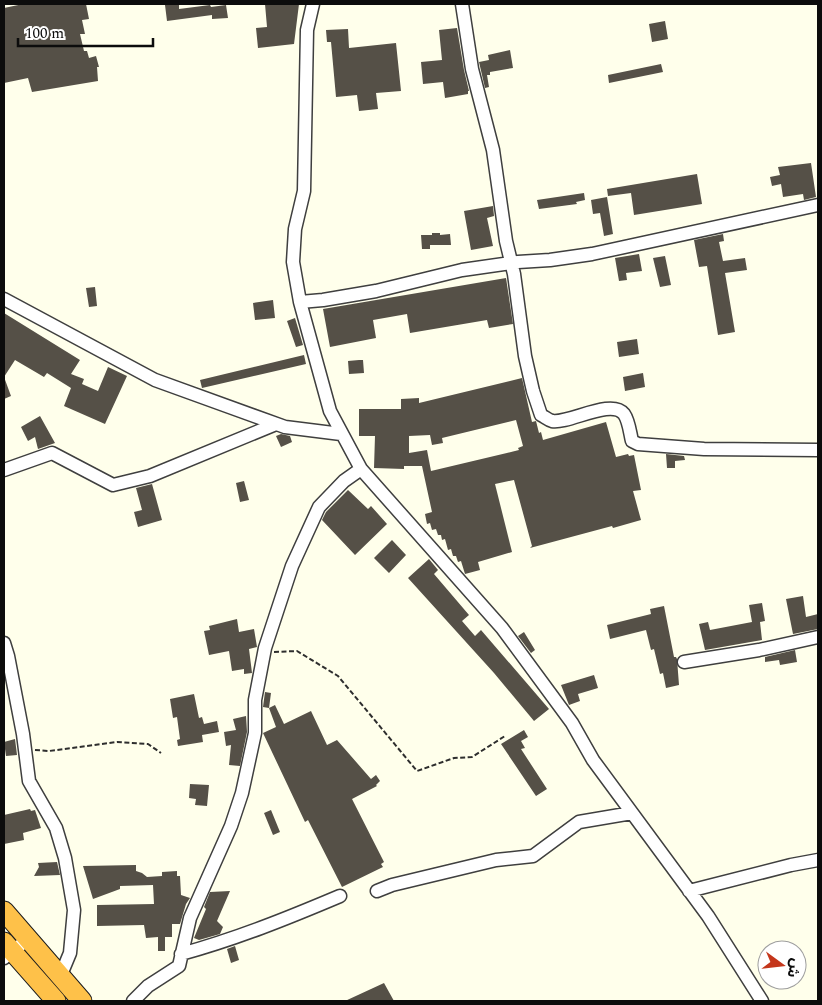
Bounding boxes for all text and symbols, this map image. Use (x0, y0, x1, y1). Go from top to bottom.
scale bar (18, 15, 152, 47)
text: 100 m (25, 22, 64, 45)
north arrow (757, 940, 807, 990)
text: ش (781, 956, 807, 980)

